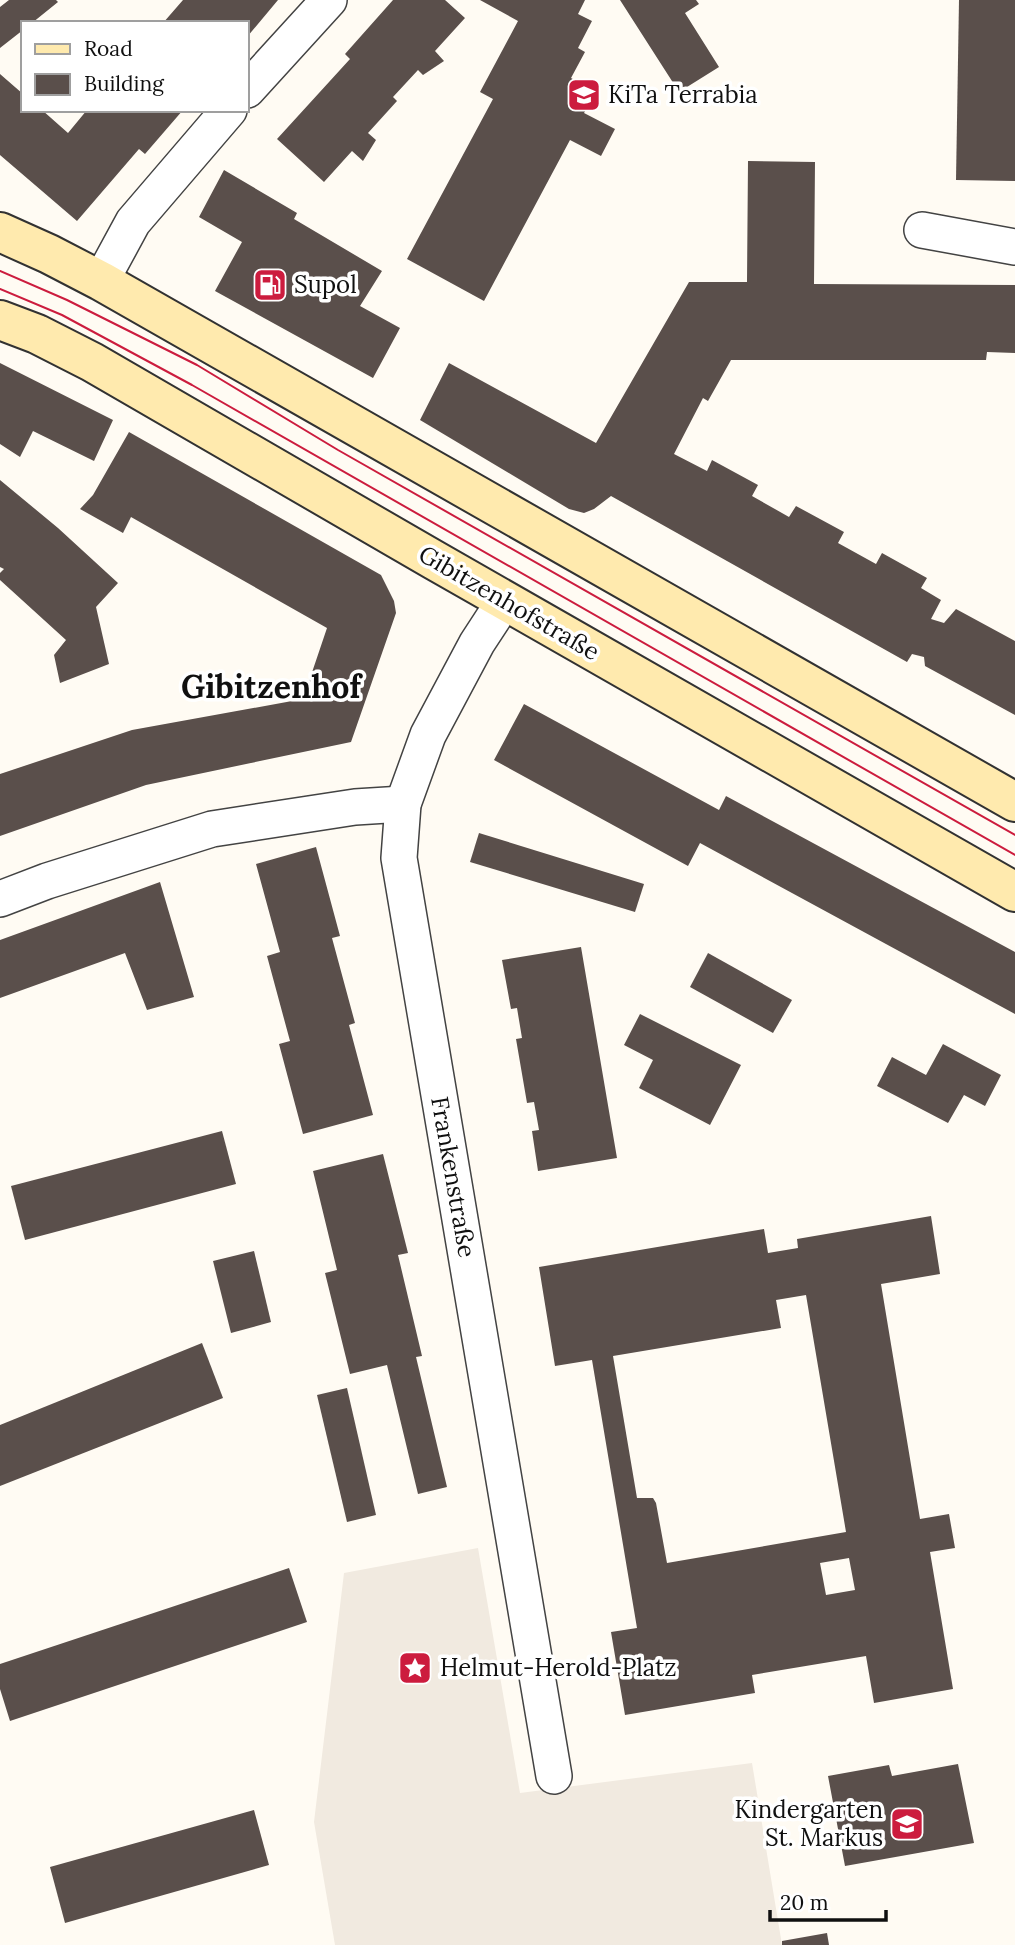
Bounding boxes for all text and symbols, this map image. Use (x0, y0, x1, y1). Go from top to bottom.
legend (21, 21, 248, 112)
text: Road (84, 35, 133, 62)
text: Building (84, 70, 164, 97)
school or university icon: KiTa Terrabia (565, 76, 603, 114)
place label: KiTa Terrabia (608, 79, 758, 110)
fuel station icon: Supol (251, 266, 289, 304)
place label: Supol (294, 269, 357, 300)
street label: Gibitzenhofstraße (413, 538, 605, 667)
district label: Gibitzenhof (181, 666, 363, 707)
street label: Frankenstraße (424, 1094, 483, 1260)
place icon: Helmut-Herold-Platz (396, 1649, 434, 1687)
place label: Helmut-Herold-Platz (440, 1652, 677, 1683)
place label: Kindergarten St. Markus (735, 1794, 883, 1853)
school or university icon: Kindergarten St. Markus (888, 1805, 926, 1843)
scale bar (770, 1878, 886, 1922)
text: 20 m (780, 1889, 829, 1916)

